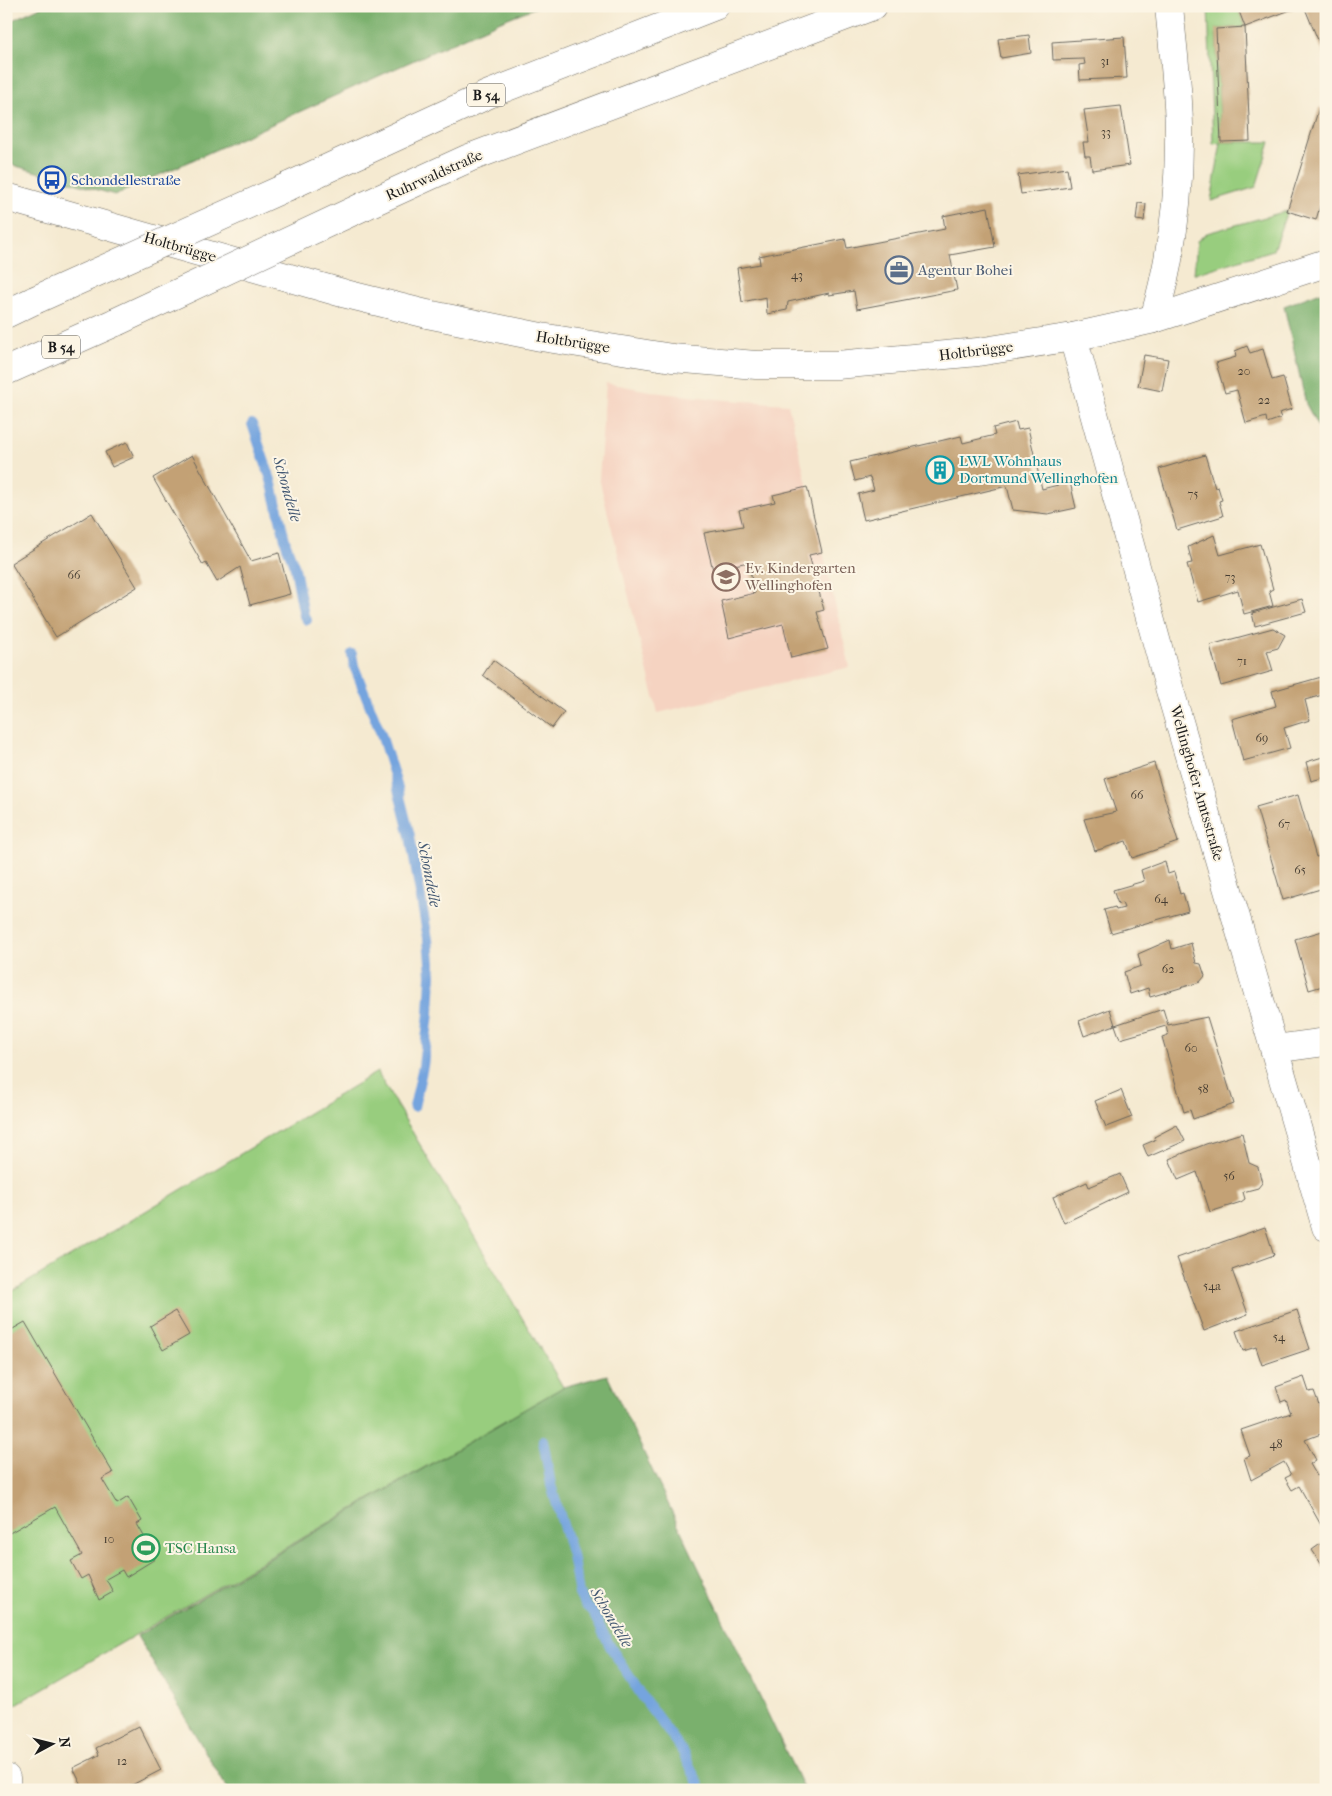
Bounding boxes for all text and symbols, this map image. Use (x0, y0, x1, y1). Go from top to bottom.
house number: 31 (1100, 54, 1110, 68)
road number: B 54 (467, 84, 505, 106)
house number: 33 (1101, 125, 1111, 139)
street label: Ruhrwaldstraße (383, 145, 486, 204)
bus stop icon: Schondellestraße (37, 165, 67, 195)
place label: Schondellestraße (71, 171, 181, 189)
street label: Holtbrügge (142, 228, 219, 266)
office icon: Agentur Bohei (884, 255, 914, 285)
place label: Agentur Bohei (917, 261, 1013, 279)
house number: 43 (791, 268, 803, 282)
street label: Holtbrügge (535, 327, 612, 357)
road number: B 54 (42, 336, 80, 358)
street label: Holtbrügge (938, 337, 1015, 364)
house number: 20 (1238, 364, 1250, 378)
house number: 22 (1258, 393, 1270, 407)
place label: LWL Wohnhaus Dortmund Wellinghofen (959, 452, 1118, 487)
water label: Schondelle (269, 453, 306, 524)
building icon: LWL Wohnhaus Dortmund Wellinghofen (925, 455, 955, 485)
house number: 75 (1188, 487, 1198, 501)
place label: Ev. Kindergarten Wellinghofen (744, 559, 856, 594)
school or university icon: Ev. Kindergarten Wellinghofen (711, 562, 741, 592)
house number: 66 (68, 568, 81, 582)
house number: 73 (1225, 570, 1235, 584)
house number: 71 (1237, 654, 1247, 668)
street label: Wellinghofer Amtsstraße (1166, 702, 1228, 863)
house number: 69 (1256, 731, 1268, 745)
house number: 66 (1131, 788, 1144, 802)
house number: 67 (1278, 817, 1290, 831)
water label: Schondelle (414, 839, 445, 909)
house number: 65 (1294, 863, 1306, 877)
house number: 64 (1154, 892, 1169, 906)
house number: 62 (1162, 962, 1174, 976)
house number: 60 (1184, 1041, 1198, 1055)
house number: 58 (1197, 1082, 1209, 1096)
house number: 56 (1223, 1169, 1235, 1183)
house number: 54a (1203, 1279, 1221, 1293)
house number: 54 (1273, 1330, 1286, 1344)
house number: 48 (1269, 1437, 1283, 1451)
house number: 10 (104, 1532, 114, 1546)
sports icon: TSC Hansa (131, 1533, 161, 1563)
place label: TSC Hansa (165, 1539, 237, 1557)
water label: Schondelle (586, 1583, 637, 1651)
north arrow (28, 1718, 78, 1768)
text: N (55, 1736, 74, 1749)
house number: 12 (117, 1754, 127, 1768)

